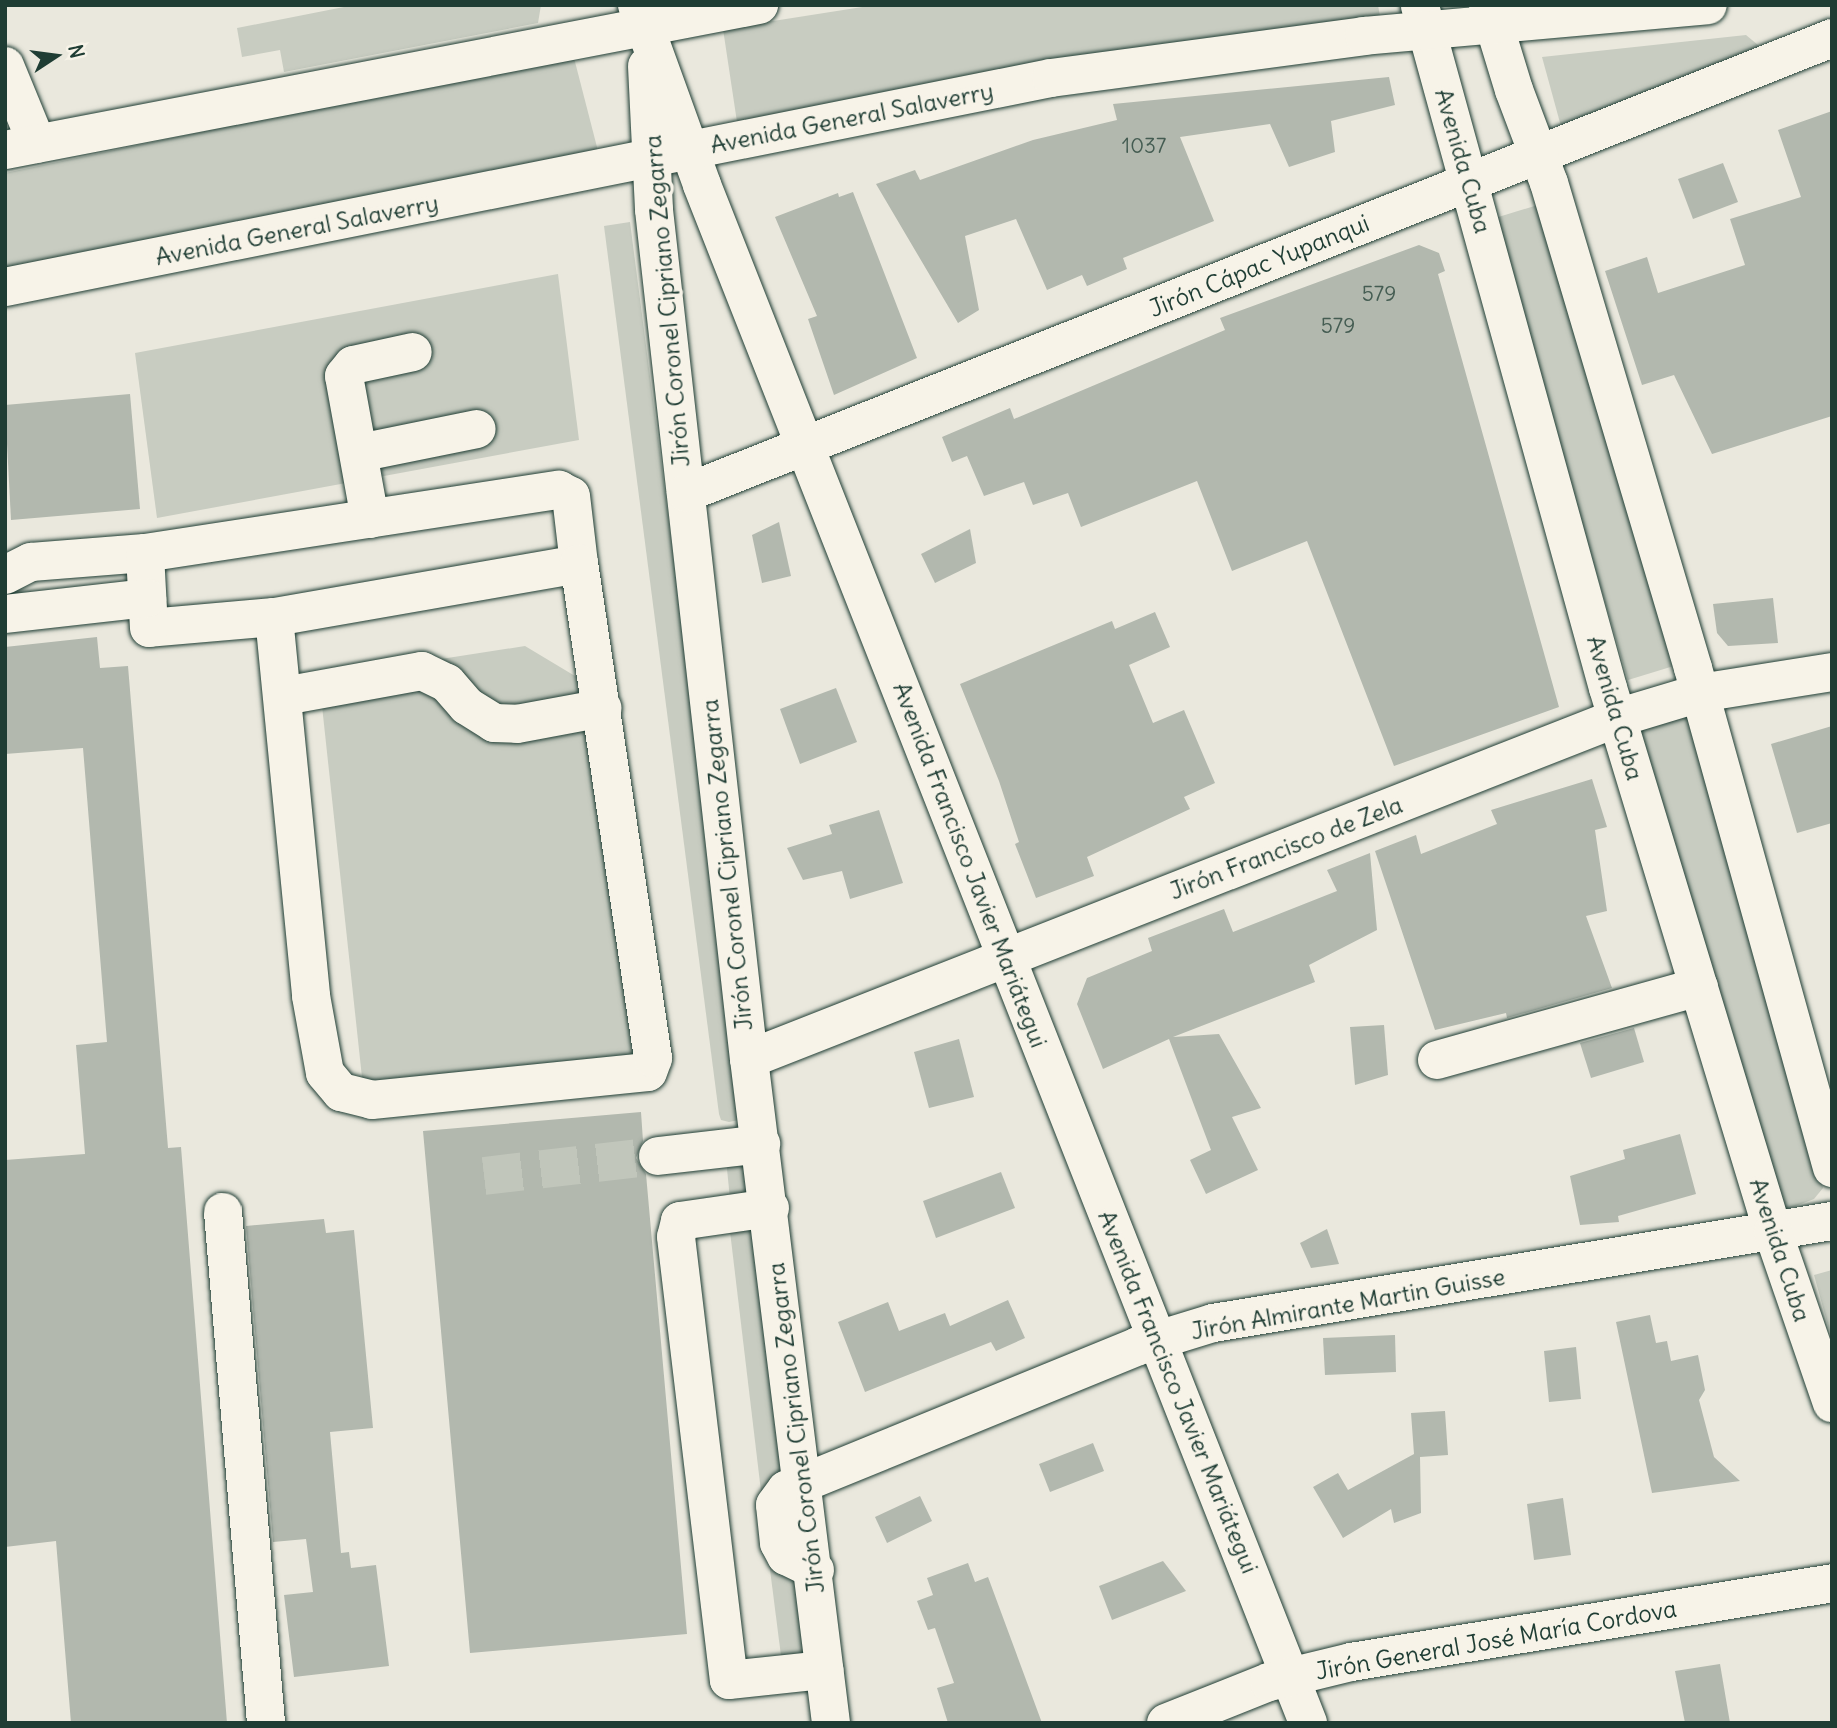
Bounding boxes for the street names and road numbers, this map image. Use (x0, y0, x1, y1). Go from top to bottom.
street label: Avenida General Salaverry (708, 76, 996, 160)
street label: Avenida Cuba (1429, 85, 1497, 237)
street label: Jirón Coronel Cipriano Zegarra (638, 134, 696, 468)
street label: Avenida General Salaverry (153, 188, 441, 272)
street label: Jirón Cápac Yupanqui (1145, 209, 1373, 323)
street label: Avenida Cuba (1581, 632, 1649, 784)
street label: Avenida Francisco Javier Mariátegui (887, 678, 1053, 1052)
street label: Jirón Coronel Cipriano Zegarra (695, 698, 759, 1032)
street label: Jirón Francisco de Zela (1165, 790, 1407, 906)
street label: Avenida Cuba (1743, 1175, 1817, 1325)
street label: Avenida Francisco Javier Mariátegui (1092, 1206, 1264, 1578)
street label: Jirón Coronel Cipriano Zegarra (761, 1261, 831, 1595)
street label: Jirón Almirante Martin Guisse (1189, 1262, 1507, 1346)
street label: Jirón General José María Cordova (1313, 1594, 1679, 1686)

